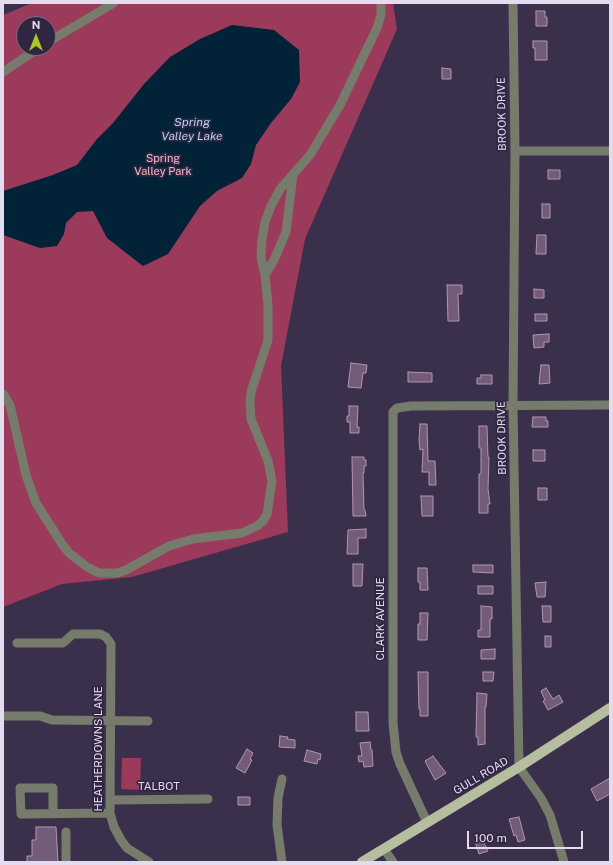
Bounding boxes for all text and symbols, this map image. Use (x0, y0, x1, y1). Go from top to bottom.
north arrow (16, 16, 56, 56)
text: N (32, 19, 40, 31)
street label: BROOK DRIVE (495, 77, 509, 151)
water label: Spring Valley Lake (161, 115, 223, 143)
park label: Spring Valley Park (134, 152, 192, 178)
street label: BROOK DRIVE (495, 401, 509, 475)
street label: CLARK AVENUE (374, 577, 388, 661)
street label: HEATHERDOWNS LANE (92, 686, 106, 812)
street label: GULL ROAD (451, 754, 511, 798)
street label: TALBOT (138, 780, 180, 794)
scale bar (469, 823, 585, 849)
text: 100 m (474, 831, 507, 845)

